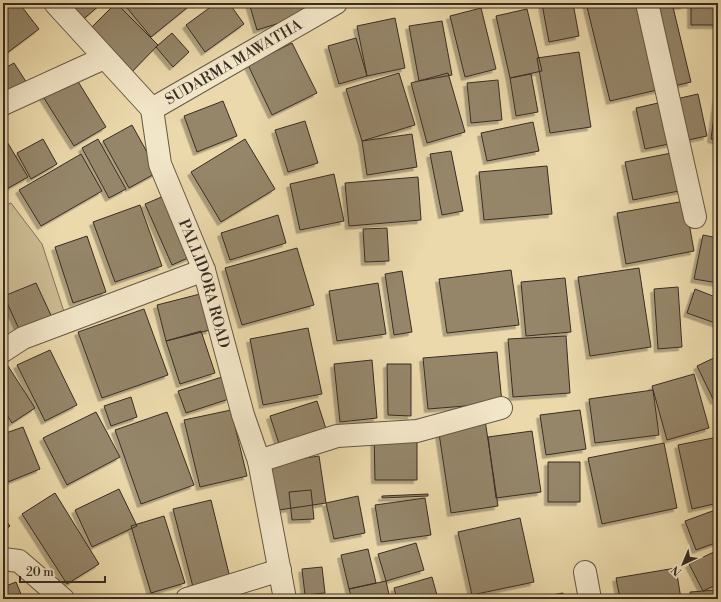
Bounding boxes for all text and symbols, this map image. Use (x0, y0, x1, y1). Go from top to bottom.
street label: SUDARMA MAWATHA (162, 15, 306, 109)
street label: PALLIDORA ROAD (174, 216, 234, 350)
north arrow (663, 544, 703, 584)
scale bar (20, 558, 105, 584)
text: N (669, 562, 685, 579)
text: 20 m (26, 565, 54, 580)

